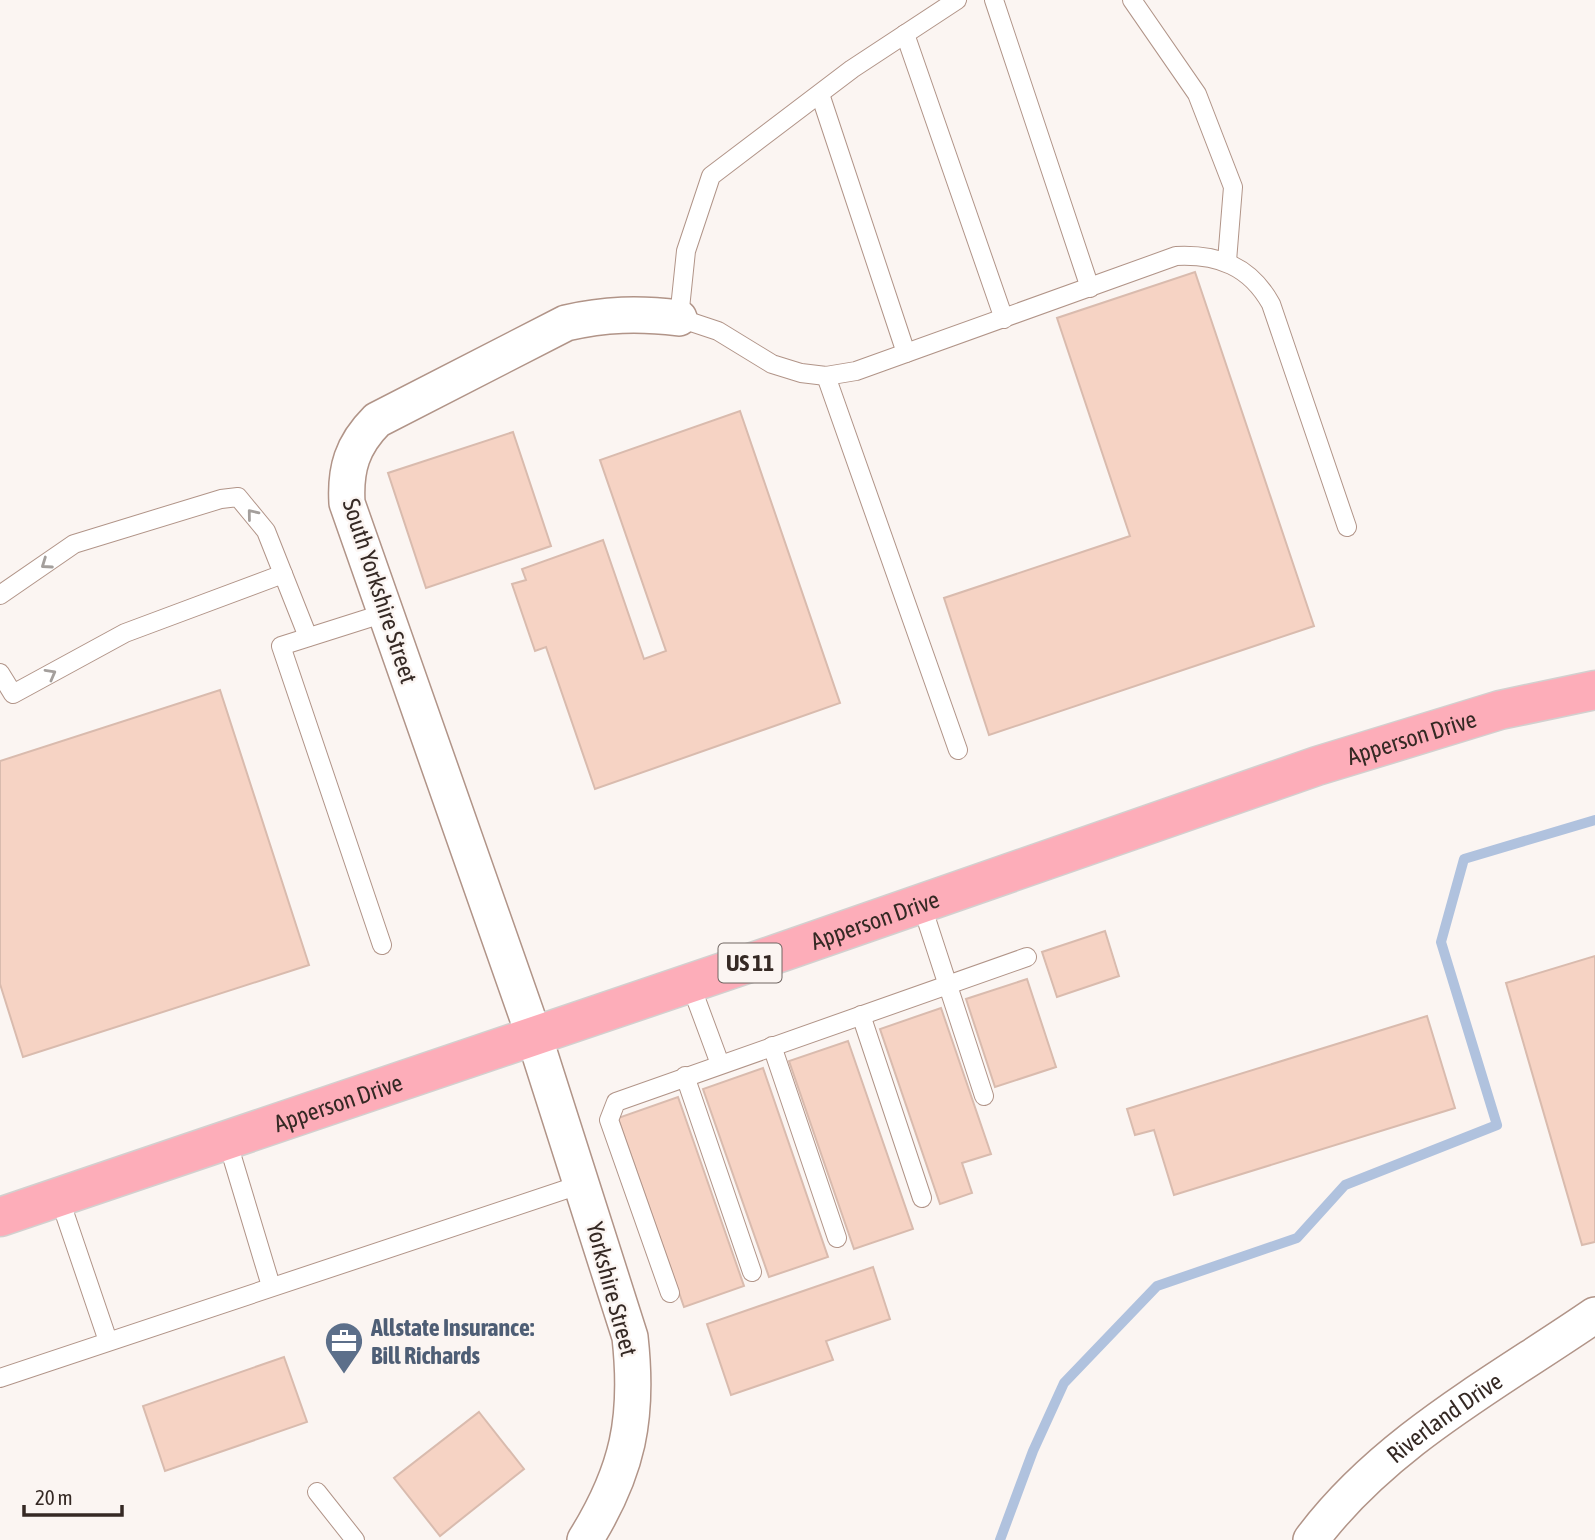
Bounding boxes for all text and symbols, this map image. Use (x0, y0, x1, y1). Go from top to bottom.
street label: South Yorkshire Street (337, 495, 423, 687)
one-way arrow (248, 510, 260, 523)
one-way arrow (41, 556, 54, 568)
one-way arrow (43, 669, 56, 682)
street label: Apperson Drive (1344, 705, 1480, 770)
street label: Apperson Drive (807, 885, 943, 954)
road number: US 11 (718, 944, 782, 982)
street label: Apperson Drive (270, 1068, 406, 1137)
street label: Yorkshire Street (581, 1219, 643, 1359)
place label: Allstate Insurance: Bill Richards (370, 1314, 534, 1369)
office icon: Allstate Insurance: Bill Richards (323, 1320, 365, 1375)
street label: Riverland Drive (1381, 1367, 1507, 1468)
scale bar (24, 1474, 122, 1518)
text: 20 m (35, 1485, 73, 1509)

